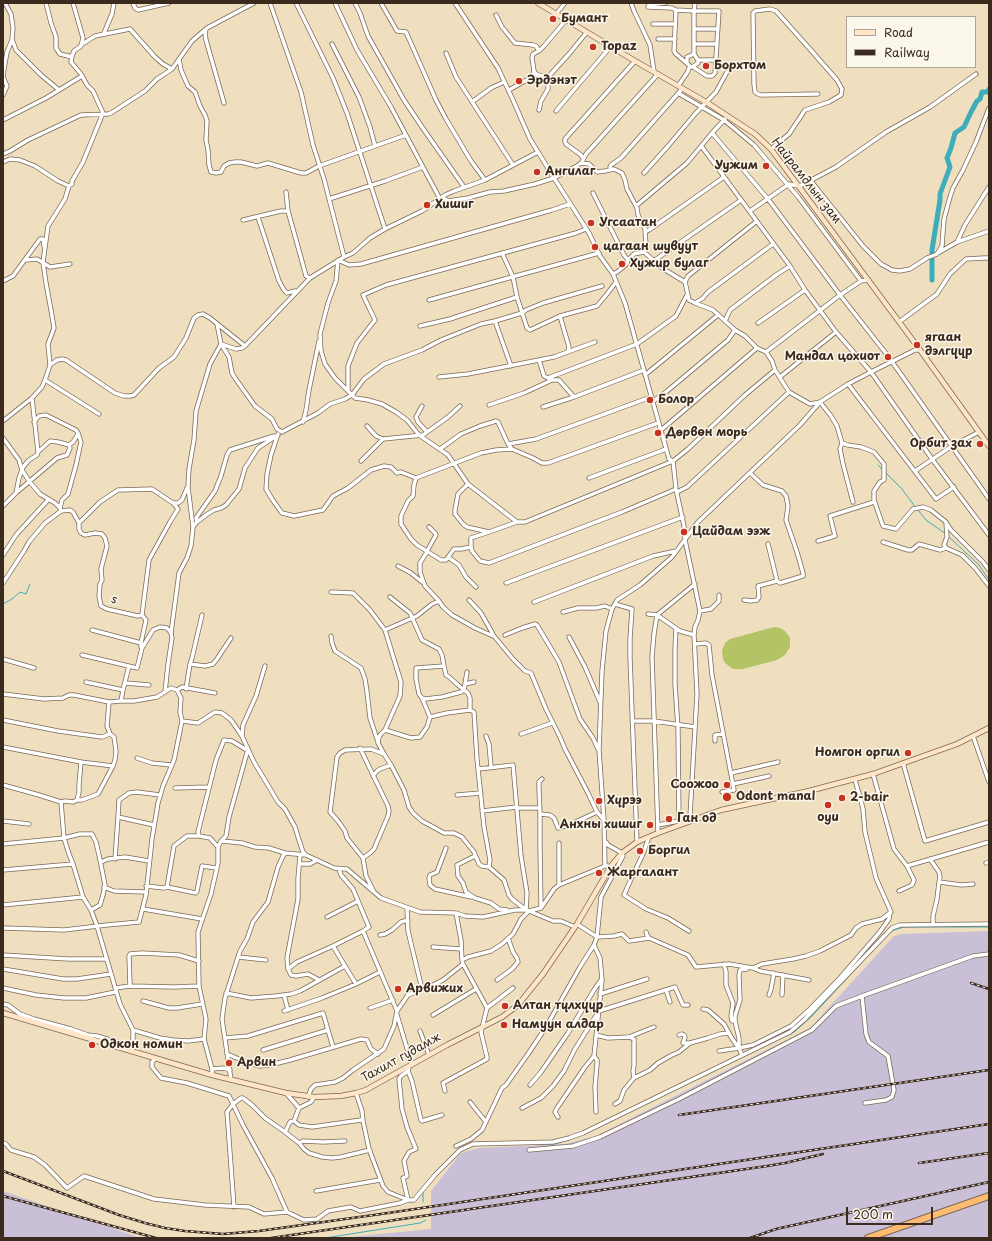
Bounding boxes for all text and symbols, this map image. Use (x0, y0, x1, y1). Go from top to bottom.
place label: Бумант (561, 12, 608, 26)
marker: Бумант (548, 14, 558, 24)
legend (846, 16, 976, 68)
text: Road (884, 23, 913, 41)
place label: Topaz (601, 40, 637, 54)
marker: Topaz (588, 42, 598, 52)
text: Railway (884, 43, 930, 61)
place label: Борхтом (714, 59, 766, 73)
marker: Борхтом (701, 61, 711, 71)
place label: Эрдэнэт (527, 74, 577, 88)
marker: Эрдэнэт (514, 76, 524, 86)
street label: Найрамдлын зам (768, 135, 844, 227)
place label: Уужим (714, 159, 758, 173)
marker: Уужим (761, 161, 771, 171)
place label: Ангилаг (545, 165, 595, 179)
marker: Ангилаг (532, 167, 542, 177)
place label: Хишиг (435, 198, 474, 212)
marker: Хишиг (422, 200, 432, 210)
place label: Угсаатан (599, 216, 657, 230)
marker: Угсаатан (586, 218, 596, 228)
place label: цагаан шувуут (603, 240, 698, 254)
marker: цагаан шувуут (590, 242, 600, 252)
place label: Хужир булаг (630, 257, 708, 271)
marker: Хужир булаг (617, 259, 627, 269)
place label: ягаан дэлгүүр (925, 331, 972, 359)
marker: ягаан дэлгүүр (912, 340, 922, 350)
place label: Мандал цохиот (785, 350, 880, 364)
marker: Мандал цохиот (883, 352, 893, 362)
place label: Болор (658, 393, 694, 407)
marker: Болор (645, 395, 655, 405)
place label: Дөрвөн морь (666, 426, 747, 440)
marker: Дөрвөн морь (653, 428, 663, 438)
place label: Орбит зах (910, 437, 972, 451)
marker: Орбит зах (975, 439, 985, 449)
place label: Цайдам ээж (692, 525, 770, 539)
marker: Цайдам ээж (679, 527, 689, 537)
street label: s (109, 592, 119, 608)
place label: Номгон оргил (815, 746, 900, 760)
marker: Номгон оргил (903, 748, 913, 758)
place label: Соожоо (670, 778, 719, 792)
marker: Соожоо (722, 780, 732, 790)
place label: Odont manal (736, 790, 815, 804)
marker: Odont manal (721, 791, 733, 803)
place label: 2-bair (850, 791, 889, 805)
marker: 2-bair (837, 793, 847, 803)
place label: Хүрээ (607, 794, 642, 808)
marker: Хүрээ (594, 796, 604, 806)
marker: oyu (823, 800, 833, 810)
place label: oyu (817, 811, 839, 825)
place label: Ган од (677, 812, 716, 826)
marker: Ган од (664, 814, 674, 824)
place label: Анхны хишиг (560, 818, 642, 832)
marker: Анхны хишиг (645, 820, 655, 830)
place label: Боргил (648, 844, 690, 858)
marker: Боргил (635, 846, 645, 856)
place label: Жаргалант (607, 866, 678, 880)
marker: Жаргалант (594, 868, 604, 878)
place label: Арвижих (406, 982, 463, 996)
marker: Арвижих (393, 984, 403, 994)
place label: Алтан түлхүүр (513, 999, 603, 1013)
marker: Алтан түлхүүр (500, 1001, 510, 1011)
place label: Намуун алдар (512, 1018, 604, 1032)
marker: Намуун алдар (499, 1020, 509, 1030)
street label: Тахилт гудамж (359, 1030, 443, 1086)
place label: Одкон номин (100, 1038, 183, 1052)
marker: Одкон номин (87, 1040, 97, 1050)
place label: Арвин (237, 1056, 276, 1070)
marker: Арвин (224, 1058, 234, 1068)
scale bar (848, 1199, 935, 1225)
text: 200 m (853, 1205, 893, 1223)

